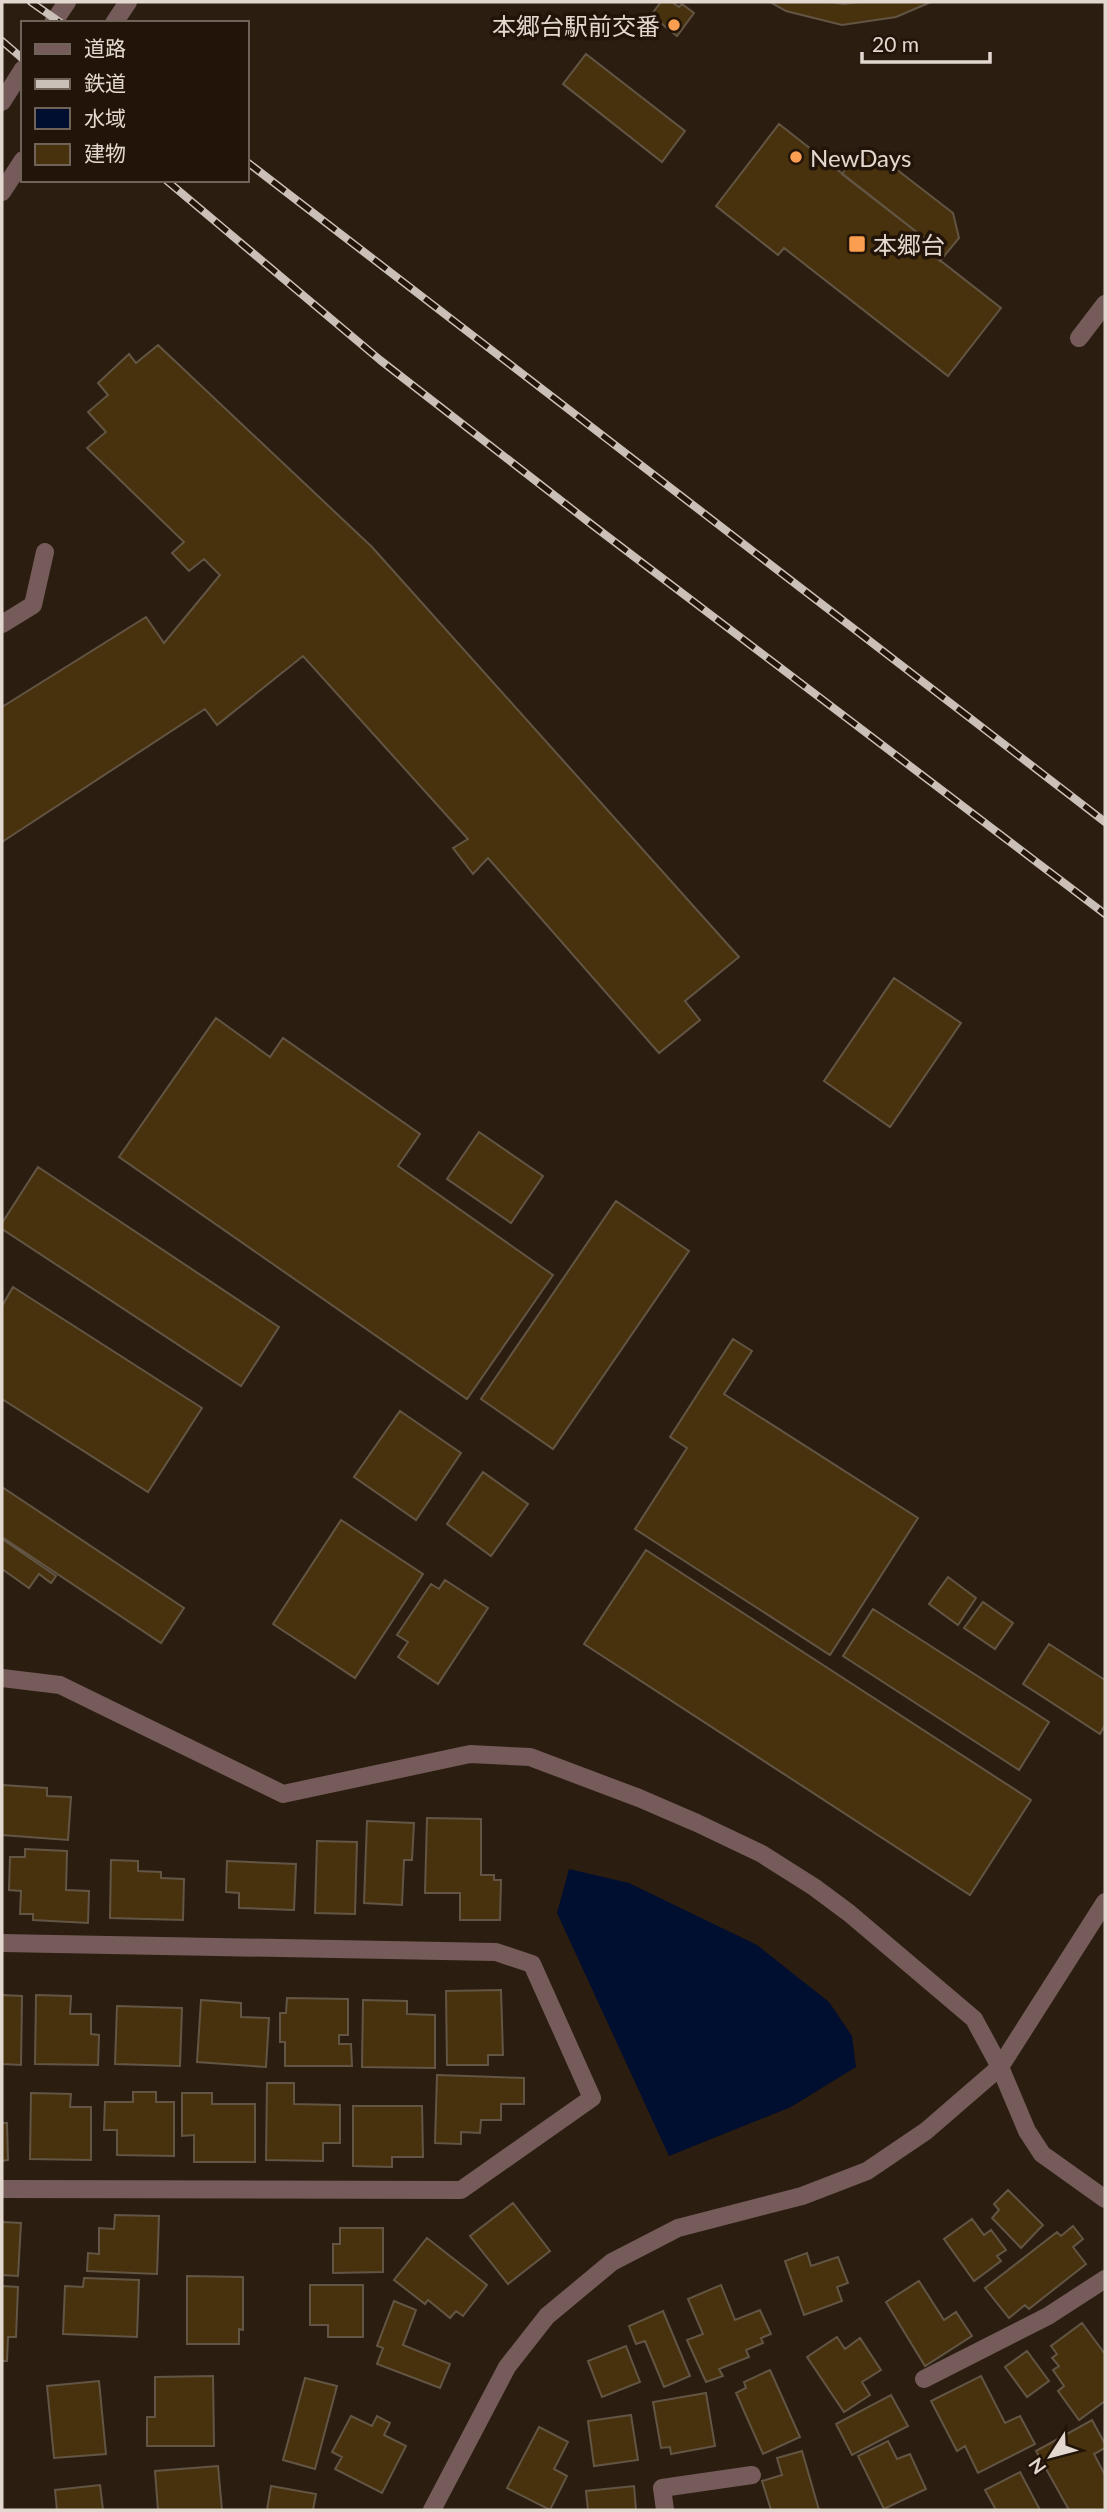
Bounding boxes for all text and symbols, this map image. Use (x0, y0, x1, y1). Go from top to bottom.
place label: 本郷台駅前交番 (492, 11, 660, 40)
marker: 本郷台駅前交番 (666, 17, 682, 33)
legend (21, 21, 248, 182)
scale bar (862, 21, 990, 65)
text: 20 m (872, 31, 919, 56)
text: 道路 (84, 35, 126, 60)
text: 鉄道 (84, 70, 126, 95)
text: 水域 (84, 105, 126, 130)
text: 建物 (84, 140, 126, 165)
place label: NewDays (810, 143, 911, 172)
marker: NewDays (788, 149, 804, 165)
place label: 本郷台 (873, 230, 945, 259)
marker: 本郷台 (847, 234, 867, 254)
north arrow (1016, 2421, 1086, 2491)
text: N (1023, 2454, 1050, 2479)

